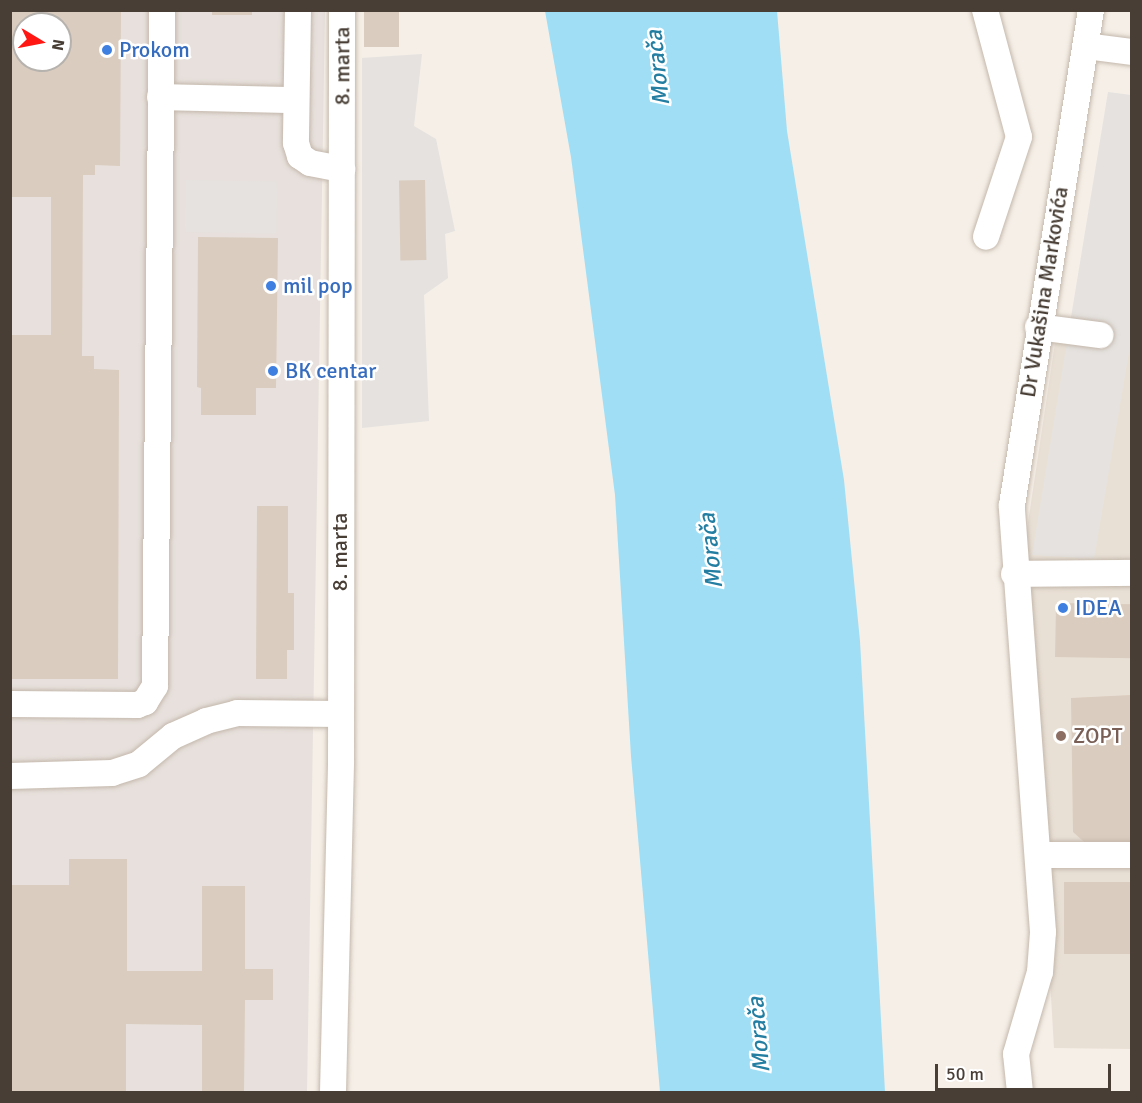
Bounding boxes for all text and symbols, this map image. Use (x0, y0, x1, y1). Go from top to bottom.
north arrow (12, 12, 72, 72)
street label: 8. marta (329, 27, 355, 105)
water label: Morača (640, 29, 676, 107)
place label: Prokom (119, 37, 190, 63)
text: N (47, 38, 69, 52)
marker: Prokom (100, 43, 114, 57)
street label: Dr Vukašina Markovića (1014, 185, 1074, 399)
place label: mil pop (283, 273, 353, 299)
marker: mil pop (264, 279, 278, 293)
place label: BK centar (285, 358, 376, 384)
marker: BK centar (266, 364, 280, 378)
water label: Morača (693, 512, 729, 590)
street label: 8. marta (327, 513, 353, 591)
place label: IDEA (1075, 595, 1122, 621)
marker: IDEA (1056, 601, 1070, 615)
place label: ZOPT (1073, 723, 1123, 749)
marker: ZOPT (1054, 729, 1068, 743)
water label: Morača (741, 996, 777, 1074)
scale bar (938, 1052, 1114, 1090)
text: 50 m (946, 1063, 984, 1085)

